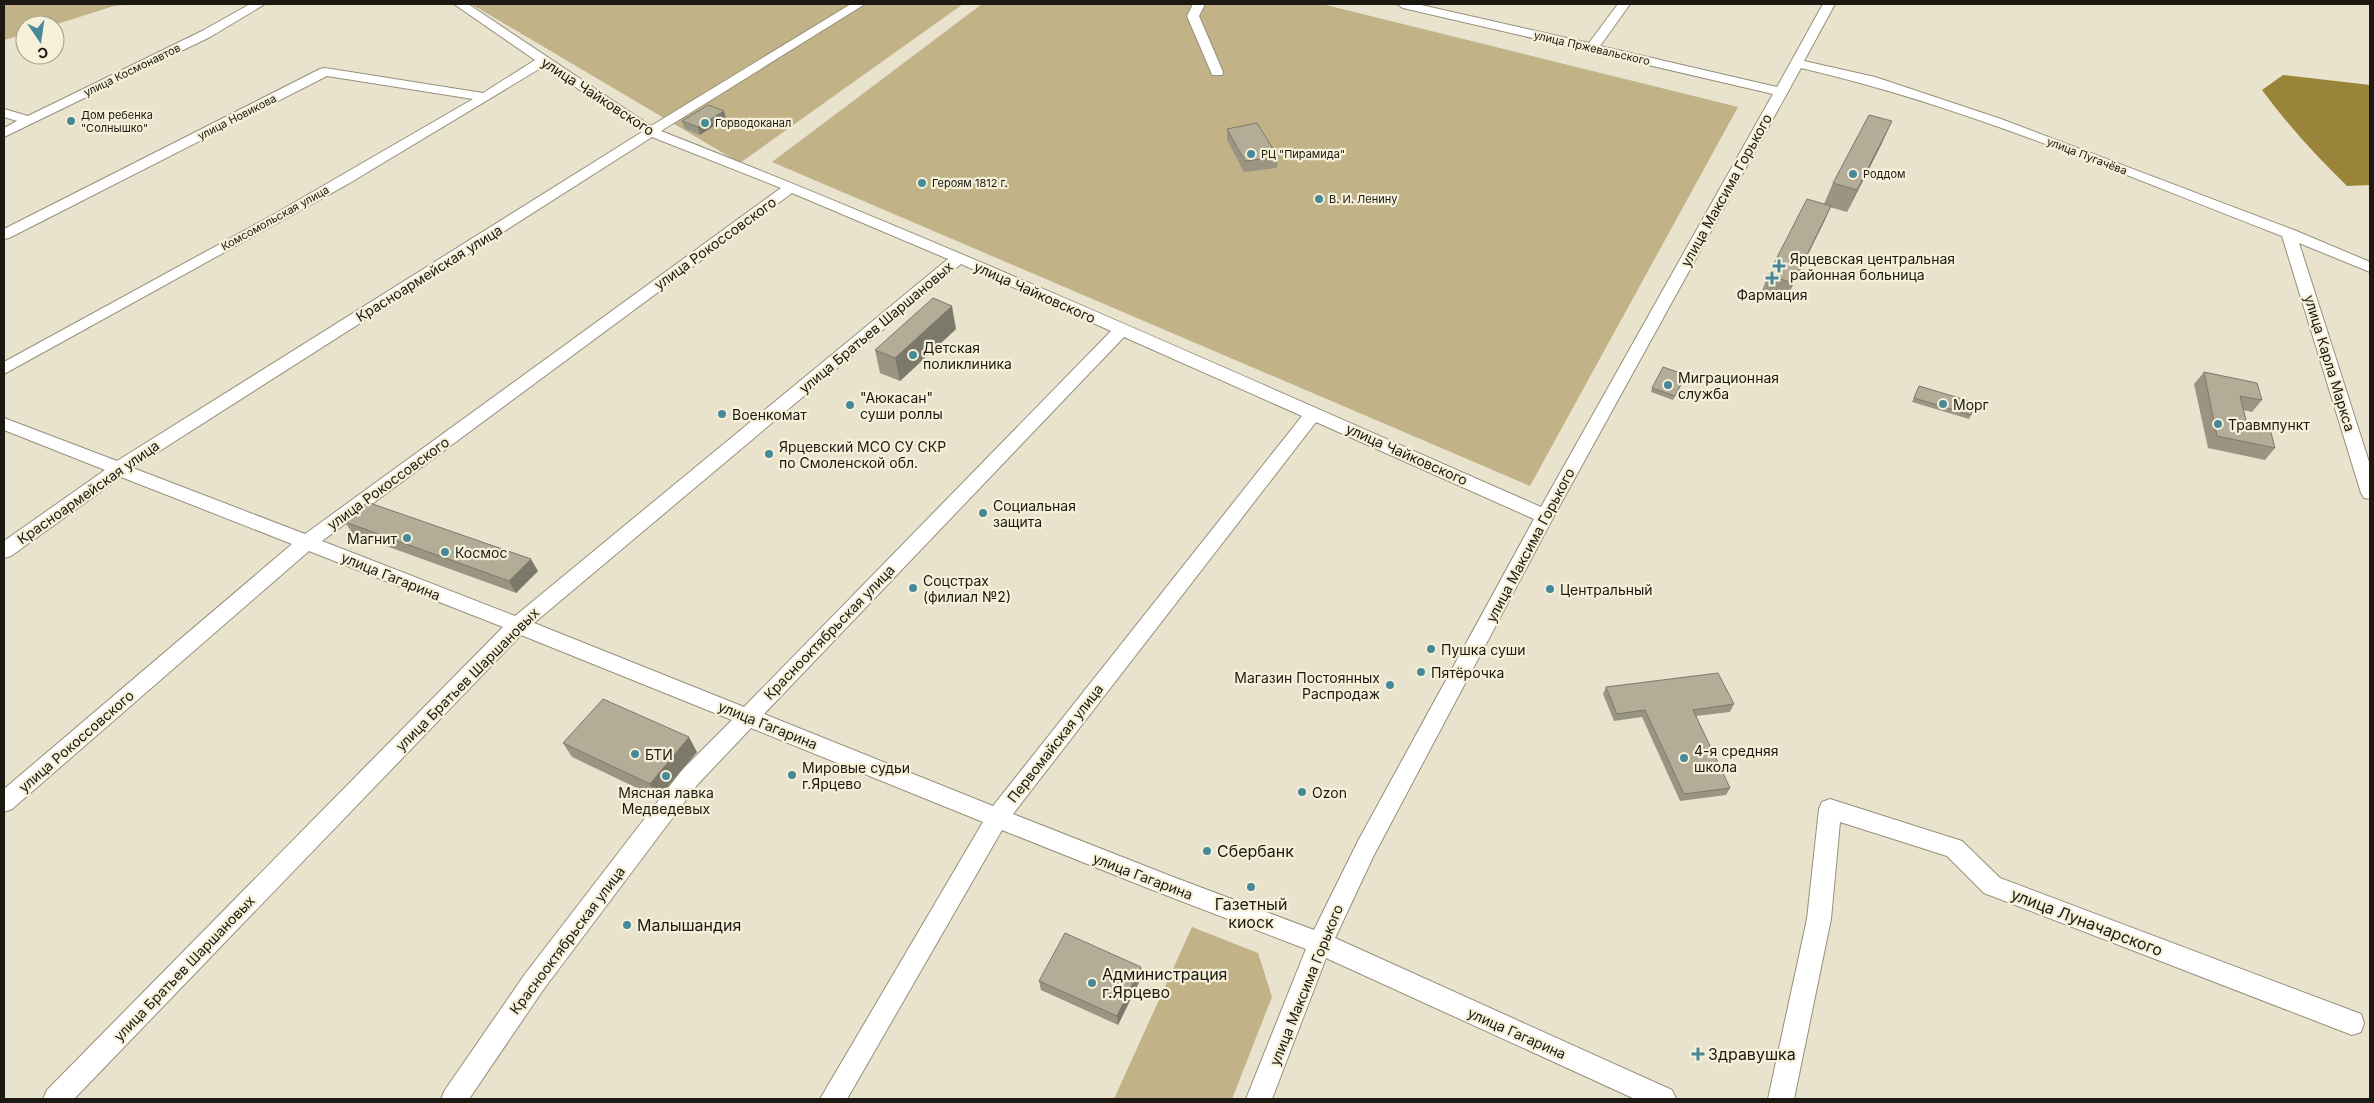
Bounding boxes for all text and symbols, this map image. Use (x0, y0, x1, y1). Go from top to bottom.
north arrow (15, 15, 65, 65)
street label: улица Пржевальского (1533, 28, 1652, 68)
street label: улица Космонавтов (81, 40, 183, 100)
text: С (36, 44, 50, 63)
street label: улица Чайковского (538, 53, 658, 139)
street label: улица Новикова (195, 91, 279, 143)
place label: Дом ребенка "Солнышко" (81, 108, 153, 135)
street label: улица Максима Горького (1677, 111, 1775, 269)
marker: Дом ребенка "Солнышко" (65, 115, 77, 127)
place label: Горводоканал (715, 116, 791, 130)
marker: Горводоканал (699, 117, 711, 129)
street label: улица Пугачёва (2045, 134, 2129, 178)
place label: РЦ "Пирамида" (1261, 147, 1345, 161)
marker: РЦ "Пирамида" (1245, 148, 1257, 160)
place label: Роддом (1863, 167, 1905, 181)
marker: Роддом (1847, 168, 1859, 180)
place label: Героям 1812 г. (932, 176, 1008, 190)
marker: Героям 1812 г. (916, 177, 928, 189)
street label: Комсомольская улица (219, 182, 331, 254)
place label: В. И. Ленину (1329, 192, 1397, 206)
street label: улица Рокоссовского (651, 193, 779, 293)
marker: В. И. Ленину (1313, 193, 1325, 205)
street label: Красноармейская улица (353, 221, 505, 325)
place label: Ярцевская центральная районная больница (1790, 250, 1955, 283)
street label: улица Братьев Шаршановых (796, 257, 957, 396)
street label: улица Чайковского (972, 258, 1098, 326)
marker: Ярцевская центральная районная больница (1772, 259, 1786, 273)
marker: Фармация (1766, 272, 1778, 284)
place label: Фармация (1736, 286, 1808, 303)
street label: улица Карла Маркса (2301, 293, 2359, 433)
place label: Детская поликлиника (923, 339, 1012, 372)
marker: Детская поликлиника (907, 349, 919, 361)
place label: Миграционная служба (1678, 369, 1779, 402)
marker: Миграционная служба (1662, 379, 1674, 391)
place label: "Аюкасан" суши роллы (860, 389, 943, 422)
place label: Морг (1953, 396, 1989, 413)
marker: Морг (1937, 398, 1949, 410)
marker: "Аюкасан" суши роллы (844, 399, 856, 411)
place label: Военкомат (732, 406, 807, 423)
marker: Военкомат (716, 408, 728, 420)
place label: Травмпункт (2228, 416, 2310, 433)
marker: Травмпункт (2212, 418, 2224, 430)
street label: улица Чайковского (1344, 420, 1470, 488)
street label: улица Рокоссовского (324, 433, 452, 533)
street label: Красноармейская улица (14, 436, 162, 548)
place label: Ярцевский МСО СУ СКР по Смоленской обл. (779, 438, 946, 471)
marker: Ярцевский МСО СУ СКР по Смоленской обл. (763, 448, 775, 460)
street label: улица Максима Горького (1482, 465, 1578, 625)
place label: Социальная защита (993, 497, 1076, 530)
marker: Социальная защита (977, 507, 989, 519)
place label: Магнит (347, 530, 397, 547)
marker: Магнит (401, 532, 413, 544)
place label: Космос (455, 544, 507, 561)
marker: Космос (439, 546, 451, 558)
street label: улица Гагарина (339, 548, 443, 604)
street label: Краснооктябрьская улица (760, 561, 898, 703)
place label: Соцстрах (филиал №2) (923, 572, 1011, 605)
place label: Центральный (1560, 581, 1653, 598)
marker: Соцстрах (филиал №2) (907, 582, 919, 594)
marker: Центральный (1544, 583, 1556, 595)
street label: улица Братьев Шаршановых (392, 604, 542, 754)
place label: Пушка суши (1441, 641, 1526, 658)
marker: Пушка суши (1425, 643, 1437, 655)
place label: Пятёрочка (1431, 664, 1504, 681)
marker: Пятёрочка (1415, 666, 1427, 678)
place label: Магазин Постоянных Распродаж (1234, 669, 1380, 702)
marker: Магазин Постоянных Распродаж (1384, 679, 1396, 691)
street label: Первомайская улица (1004, 681, 1106, 805)
street label: улица Рокоссовского (15, 686, 137, 796)
street label: улица Гагарина (716, 697, 820, 753)
place label: 4-я средняя школа (1694, 742, 1779, 775)
place label: БТИ (645, 746, 673, 763)
marker: БТИ (629, 748, 641, 760)
marker: 4-я средняя школа (1678, 752, 1690, 764)
place label: Мировые судьи г.Ярцево (802, 759, 910, 792)
marker: Мировые судьи г.Ярцево (786, 769, 798, 781)
marker: Мясная лавка Медведевых (660, 770, 672, 782)
place label: Мясная лавка Медведевых (618, 784, 714, 817)
place label: Ozon (1312, 784, 1347, 801)
marker: Ozon (1296, 786, 1308, 798)
place label: Сбербанк (1217, 841, 1294, 861)
marker: Сбербанк (1201, 845, 1213, 857)
street label: улица Гагарина (1091, 849, 1195, 903)
street label: Краснооктябрьская улица (506, 863, 628, 1017)
marker: Газетный киоск (1245, 881, 1257, 893)
street label: улица Луначарского (2008, 884, 2166, 960)
street label: улица Братьев Шаршановых (110, 891, 258, 1044)
place label: Газетный киоск (1215, 894, 1287, 932)
street label: улица Максима Горького (1266, 902, 1346, 1068)
place label: Малышандия (637, 915, 741, 935)
marker: Малышандия (621, 919, 633, 931)
place label: Администрация г.Ярцево (1102, 964, 1227, 1002)
marker: Администрация г.Ярцево (1086, 977, 1098, 989)
street label: улица Гагарина (1465, 1004, 1569, 1062)
place label: Здравушка (1708, 1044, 1796, 1064)
marker: Здравушка (1692, 1048, 1704, 1060)

